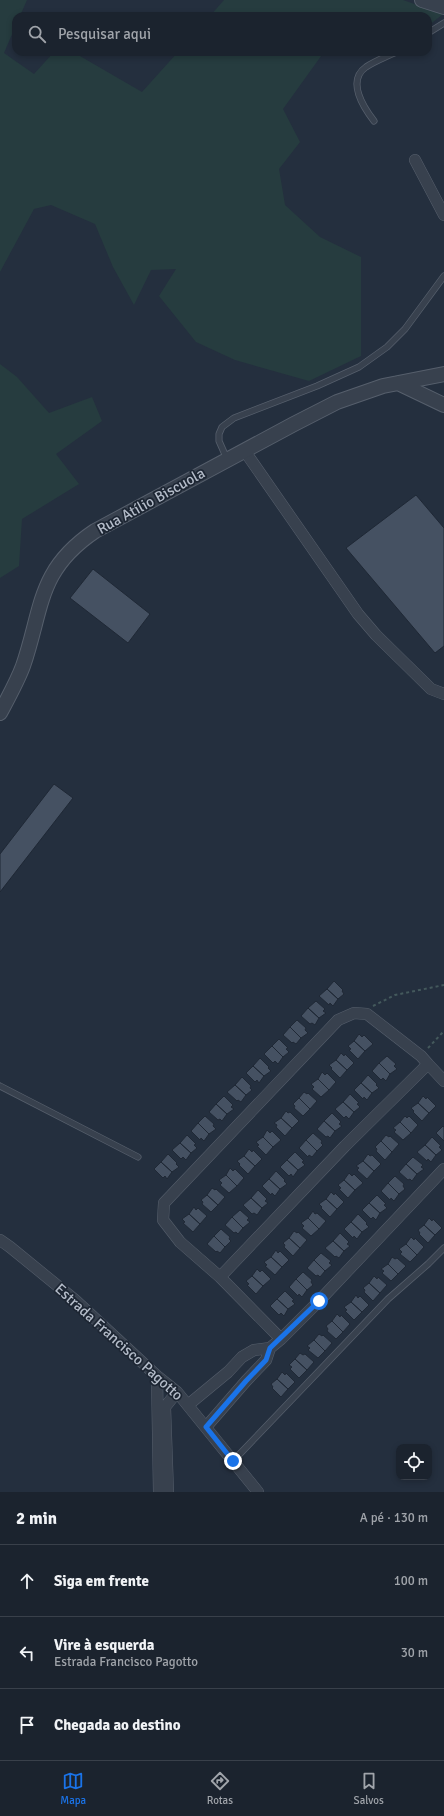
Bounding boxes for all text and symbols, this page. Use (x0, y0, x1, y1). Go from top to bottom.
search box (12, 12, 432, 56)
icon: search (26, 23, 48, 45)
text: Pesquisar aqui (58, 25, 151, 43)
street label: Rua Atílio Biscuola (94, 464, 208, 538)
street label: Estrada Francisco Pagotto (51, 1280, 187, 1404)
route start (310, 1292, 328, 1310)
map controls (396, 1444, 432, 1480)
button: locate (396, 1444, 432, 1480)
route end (224, 1452, 242, 1470)
text: 2 min (16, 1508, 57, 1529)
text: A pé · 130 m (360, 1510, 428, 1526)
icon: ahead (16, 1570, 38, 1592)
text: Siga em frente (54, 1572, 149, 1590)
text: 100 m (394, 1573, 428, 1589)
text: Vire à esquerda (54, 1636, 154, 1654)
icon: left (16, 1642, 38, 1664)
text: 30 m (401, 1645, 428, 1661)
text: Estrada Francisco Pagotto (54, 1654, 198, 1670)
icon: arrive (16, 1714, 38, 1736)
text: Chegada ao destino (54, 1716, 181, 1734)
tab: Mapa (60, 1770, 86, 1807)
tab: Rotas (207, 1770, 233, 1807)
tab: Salvos (354, 1770, 384, 1807)

